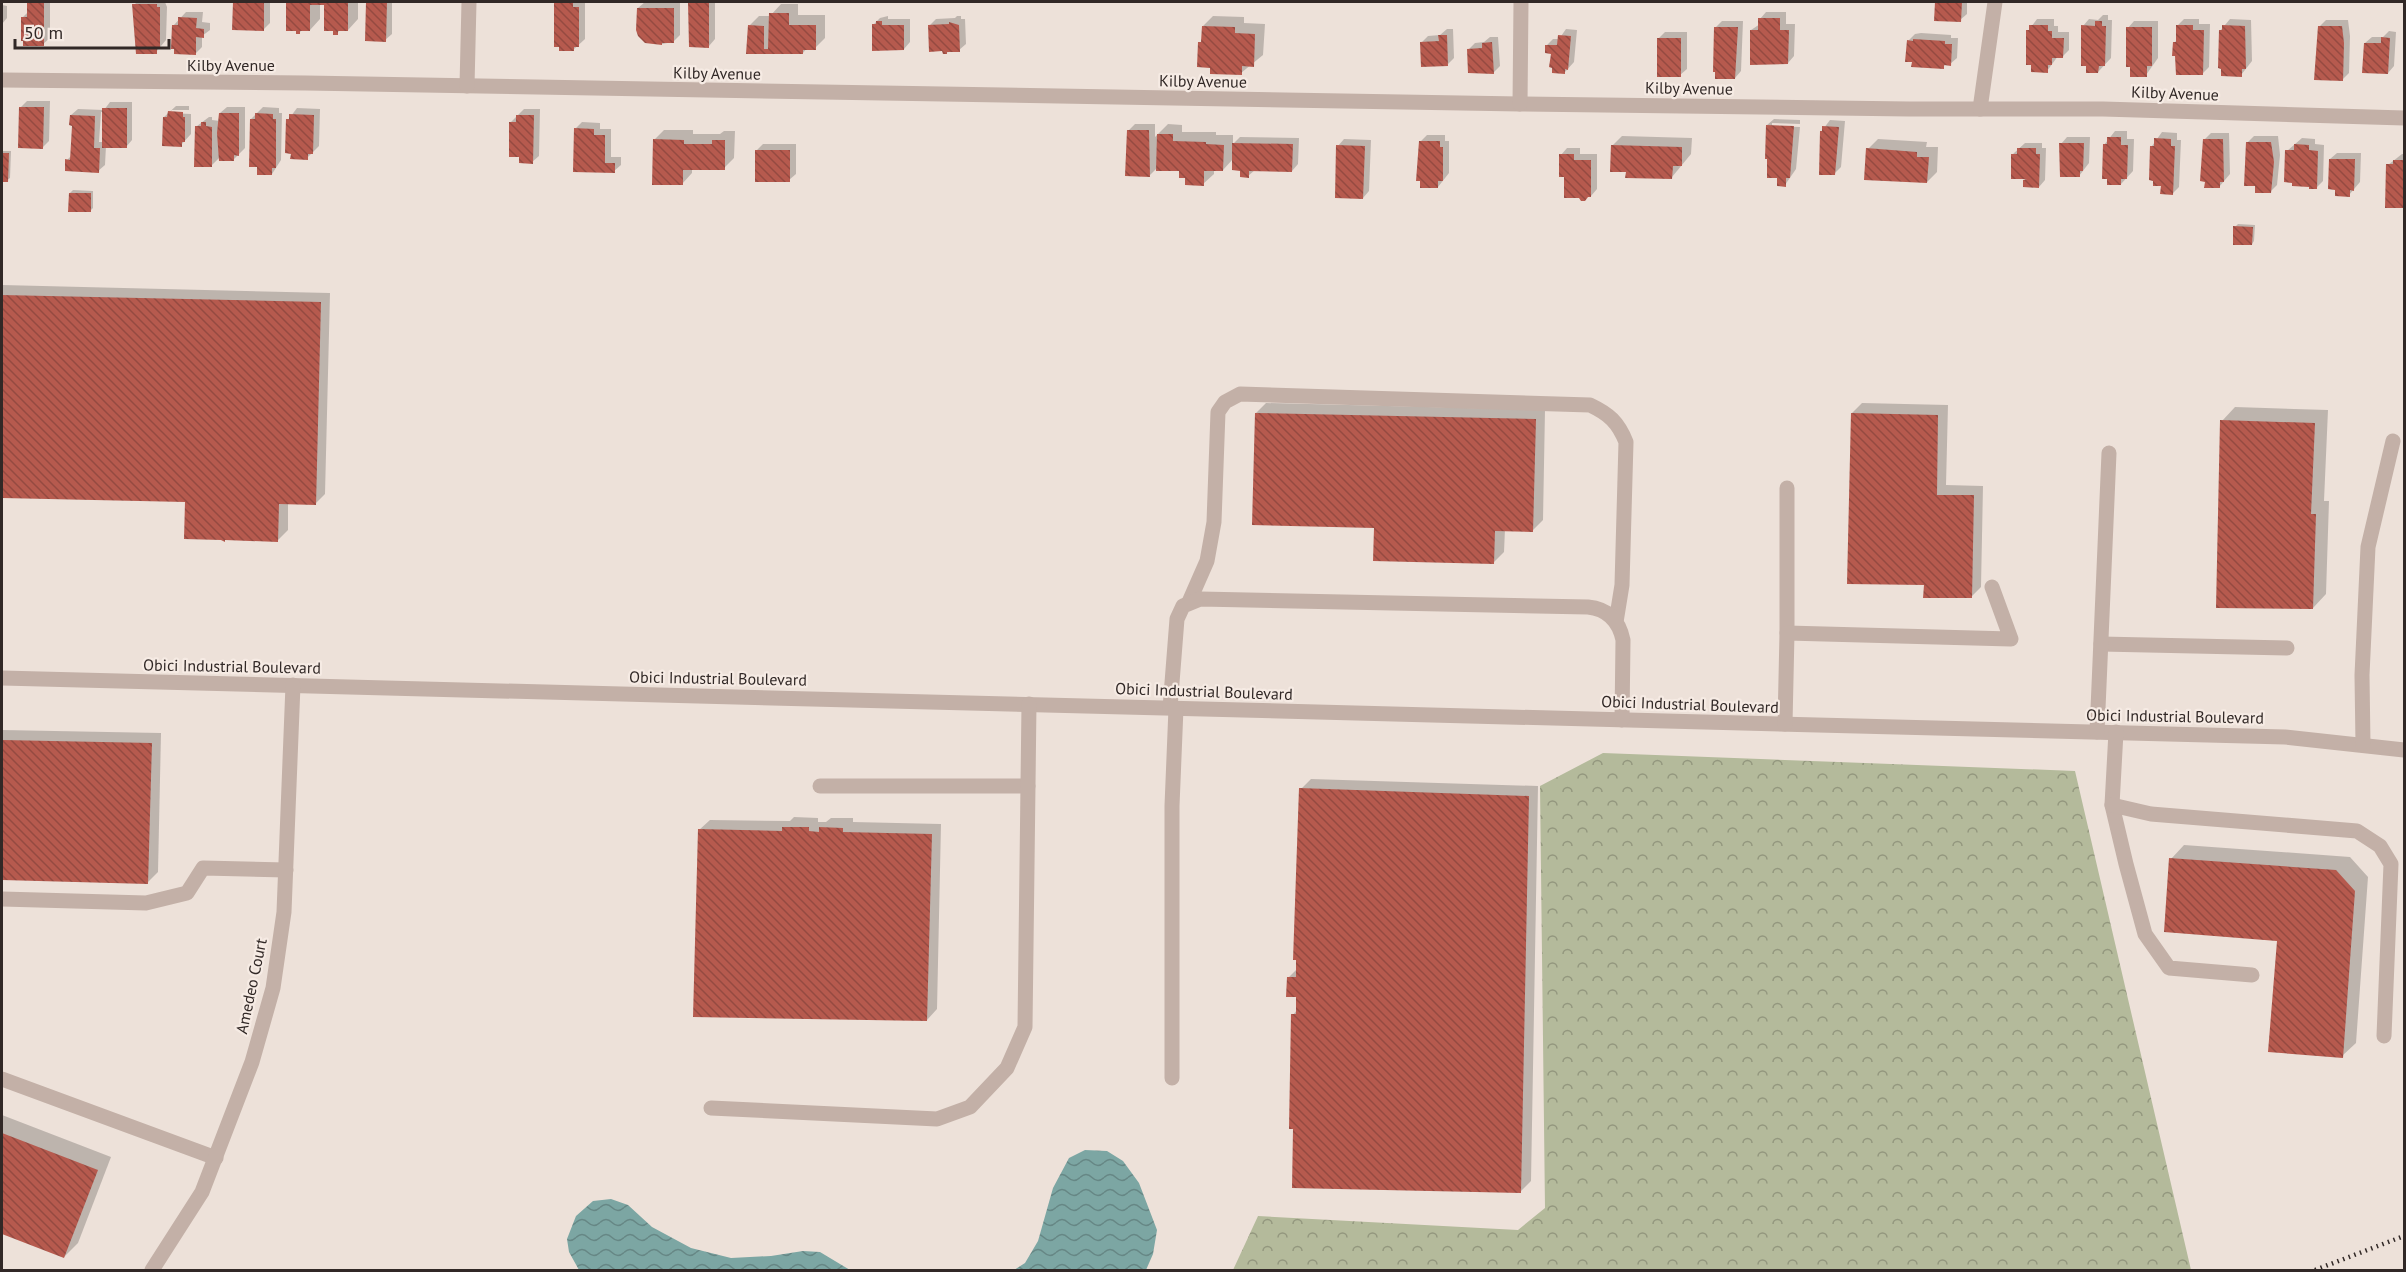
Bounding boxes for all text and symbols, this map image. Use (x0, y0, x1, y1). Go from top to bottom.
scale bar (15, 12, 170, 50)
text: 50 m (24, 21, 63, 44)
street label: Kilby Avenue (187, 55, 275, 75)
street label: Kilby Avenue (673, 62, 761, 84)
street label: Kilby Avenue (1159, 70, 1247, 92)
street label: Kilby Avenue (1645, 77, 1733, 99)
street label: Kilby Avenue (2131, 81, 2219, 105)
street label: Obici Industrial Boulevard (143, 654, 321, 678)
street label: Obici Industrial Boulevard (629, 666, 807, 690)
street label: Obici Industrial Boulevard (1115, 678, 1293, 704)
street label: Obici Industrial Boulevard (1601, 691, 1779, 717)
street label: Obici Industrial Boulevard (2086, 704, 2264, 728)
street label: Amedeo Court (231, 936, 271, 1036)

